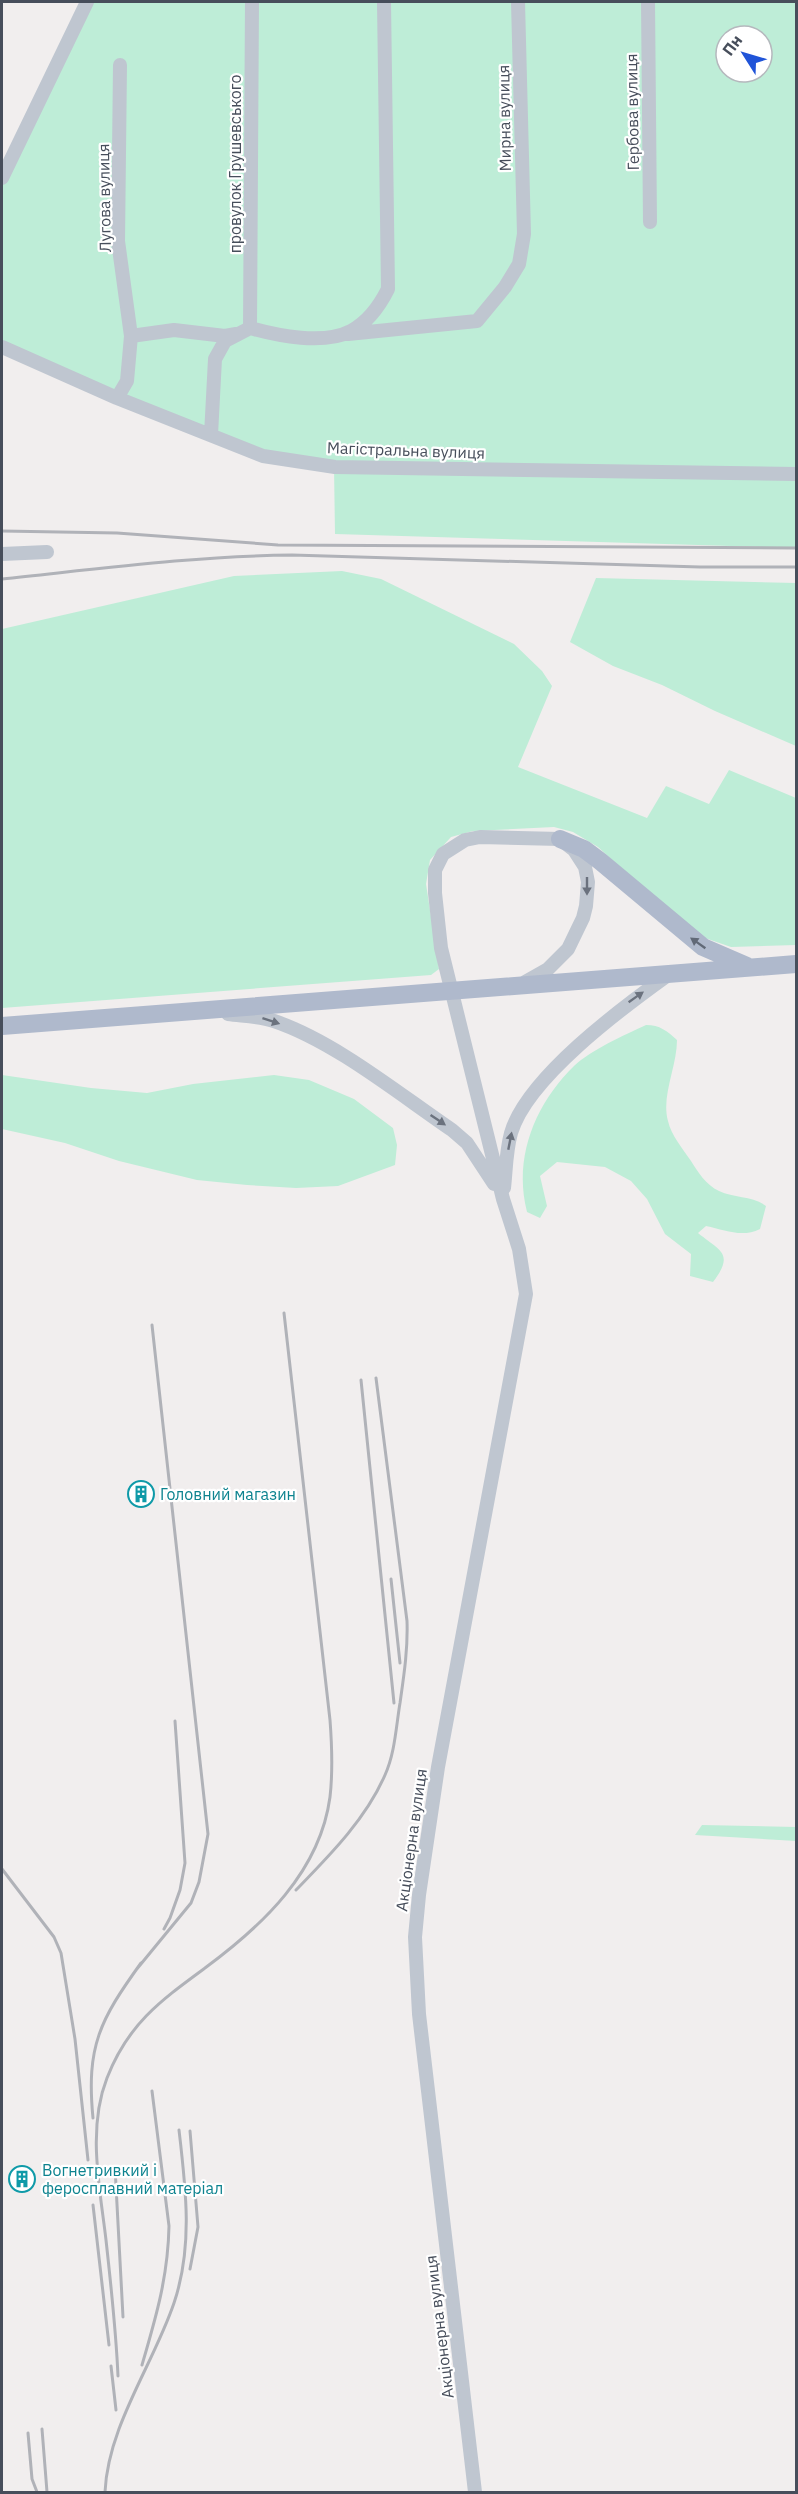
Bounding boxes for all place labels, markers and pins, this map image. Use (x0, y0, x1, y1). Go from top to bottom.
building icon: Головний магазин (126, 1479, 156, 1509)
place label: Головний магазин (160, 1484, 296, 1504)
place label: Вогнетривкий і феросплавний матеріал (42, 2160, 223, 2198)
building icon: Вогнетривкий і феросплавний матеріал (7, 2164, 37, 2194)

